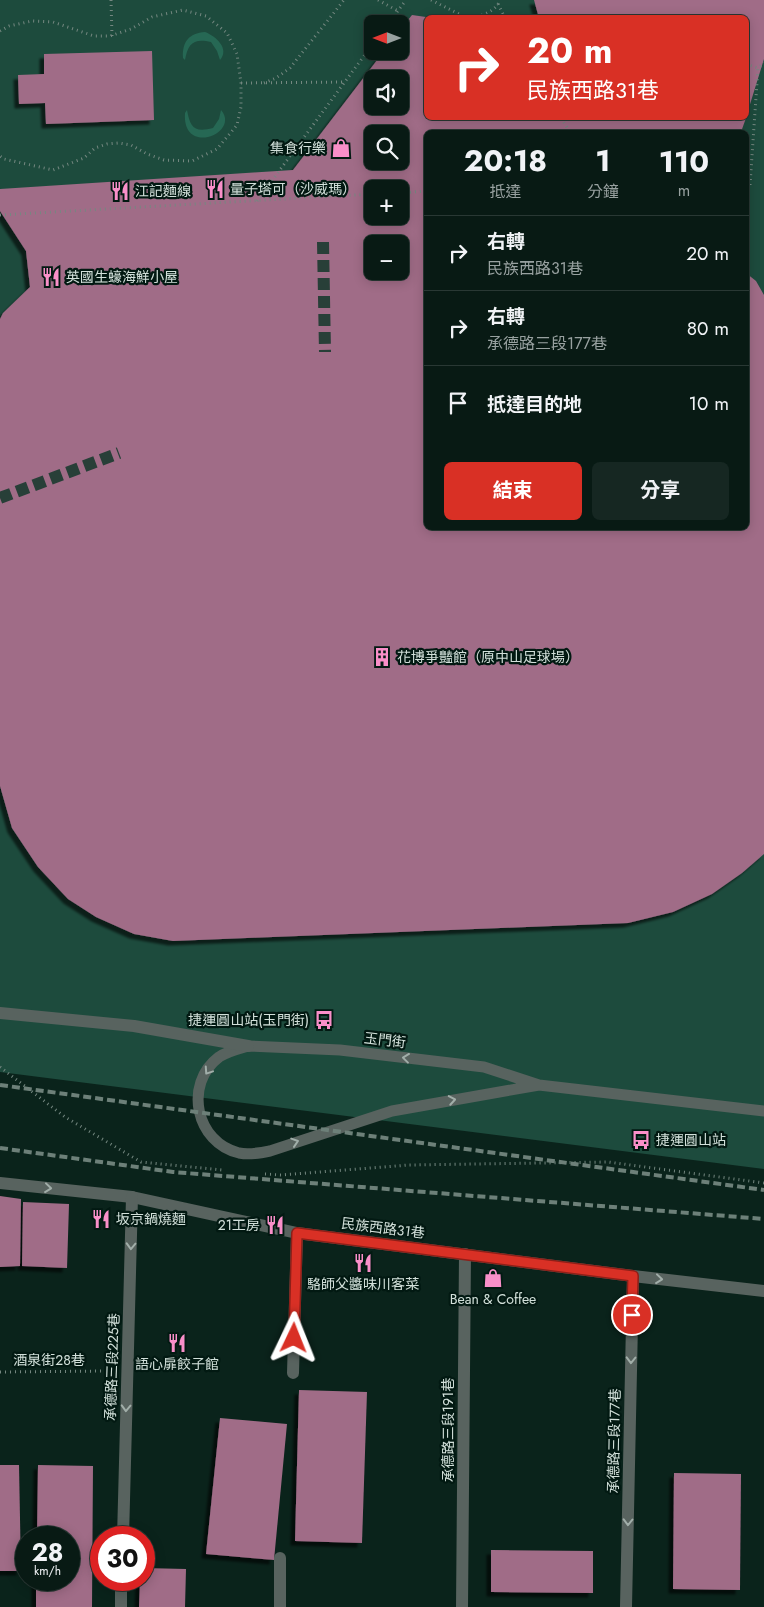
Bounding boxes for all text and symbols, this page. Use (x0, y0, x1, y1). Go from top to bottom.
north arrow (364, 15, 409, 60)
map controls (364, 15, 409, 280)
text: 20 m (527, 26, 612, 76)
icon: right (444, 35, 509, 100)
button: sound (364, 70, 409, 115)
text: 民族西路31巷 (527, 74, 659, 106)
button: search (364, 125, 409, 170)
shop icon: 集食行樂 (330, 137, 352, 159)
place label: 集食行樂 (270, 138, 326, 158)
text: 20:18 (464, 139, 547, 182)
text: 1 (595, 139, 611, 182)
text: 110 (659, 140, 709, 183)
restaurant icon: 量子塔可（沙威瑪） (204, 178, 226, 200)
place label: 量子塔可（沙威瑪） (230, 179, 356, 199)
text: m (678, 179, 690, 202)
restaurant icon: 江記麵線 (109, 180, 131, 202)
button: + (364, 180, 409, 225)
text: 抵達 (489, 180, 521, 203)
text: 分鐘 (587, 180, 619, 203)
place label: 江記麵線 (135, 181, 191, 201)
text: 右轉 (487, 228, 525, 255)
button: − (364, 235, 409, 280)
icon: right (444, 239, 472, 267)
text: 20 m (686, 240, 729, 267)
text: 民族西路31巷 (487, 257, 583, 280)
restaurant icon: 英國生蠔海鮮小屋 (40, 266, 62, 288)
place label: 英國生蠔海鮮小屋 (66, 267, 178, 287)
text: 右轉 (487, 303, 525, 330)
icon: right (444, 314, 472, 342)
text: 80 m (687, 315, 729, 342)
text: 承德路三段177巷 (487, 332, 607, 355)
icon: arrive (444, 389, 472, 417)
text: 10 m (689, 390, 729, 417)
text: 抵達目的地 (487, 391, 582, 418)
button: 結束 (444, 462, 582, 520)
button: 分享 (592, 462, 729, 520)
building icon: 花博爭豔館（原中山足球場） (371, 646, 393, 668)
place label: 花博爭豔館（原中山足球場） (397, 647, 579, 667)
bus stop icon: 捷運圓山站(玉門街) (313, 1009, 335, 1031)
place label: 捷運圓山站(玉門街) (188, 1010, 309, 1030)
street label: 玉門街 (363, 1028, 407, 1052)
one-way arrow (402, 1053, 411, 1063)
one-way arrow (205, 1065, 214, 1074)
one-way arrow (448, 1095, 456, 1106)
bus stop icon: 捷運圓山站 (630, 1129, 652, 1151)
place label: 捷運圓山站 (656, 1130, 726, 1150)
one-way arrow (291, 1138, 299, 1148)
one-way arrow (45, 1182, 53, 1193)
restaurant icon: 坂京鍋燒麵 (90, 1208, 112, 1230)
place label: 坂京鍋燒麵 (116, 1209, 186, 1229)
street label: 民族西路31巷 (340, 1213, 426, 1243)
restaurant icon: 21工房 (264, 1214, 286, 1236)
place label: 21工房 (218, 1215, 260, 1235)
one-way arrow (125, 1242, 136, 1250)
restaurant icon: 駱師父醬味川客菜 (352, 1252, 374, 1274)
shop icon: Bean & Coffee (482, 1267, 504, 1289)
one-way arrow (655, 1273, 663, 1284)
place label: 駱師父醬味川客菜 (307, 1274, 419, 1294)
place label: Bean & Coffee (450, 1289, 536, 1309)
pin (611, 1294, 653, 1336)
icon: arrive (618, 1301, 646, 1329)
position arrow (267, 1311, 319, 1363)
street label: 承德路三段225巷 (100, 1313, 124, 1421)
restaurant icon: 語心扉餃子館 (166, 1332, 188, 1354)
street label: 酒泉街28巷 (13, 1350, 85, 1370)
place label: 語心扉餃子館 (135, 1354, 219, 1374)
one-way arrow (626, 1356, 636, 1364)
street label: 承德路三段191巷 (438, 1378, 458, 1482)
street label: 承德路三段177巷 (603, 1388, 625, 1494)
one-way arrow (121, 1404, 131, 1412)
one-way arrow (623, 1519, 633, 1527)
speed limit sign: 30 (90, 1526, 155, 1591)
text: 28 (31, 1534, 64, 1570)
text: km/h (34, 1562, 61, 1580)

